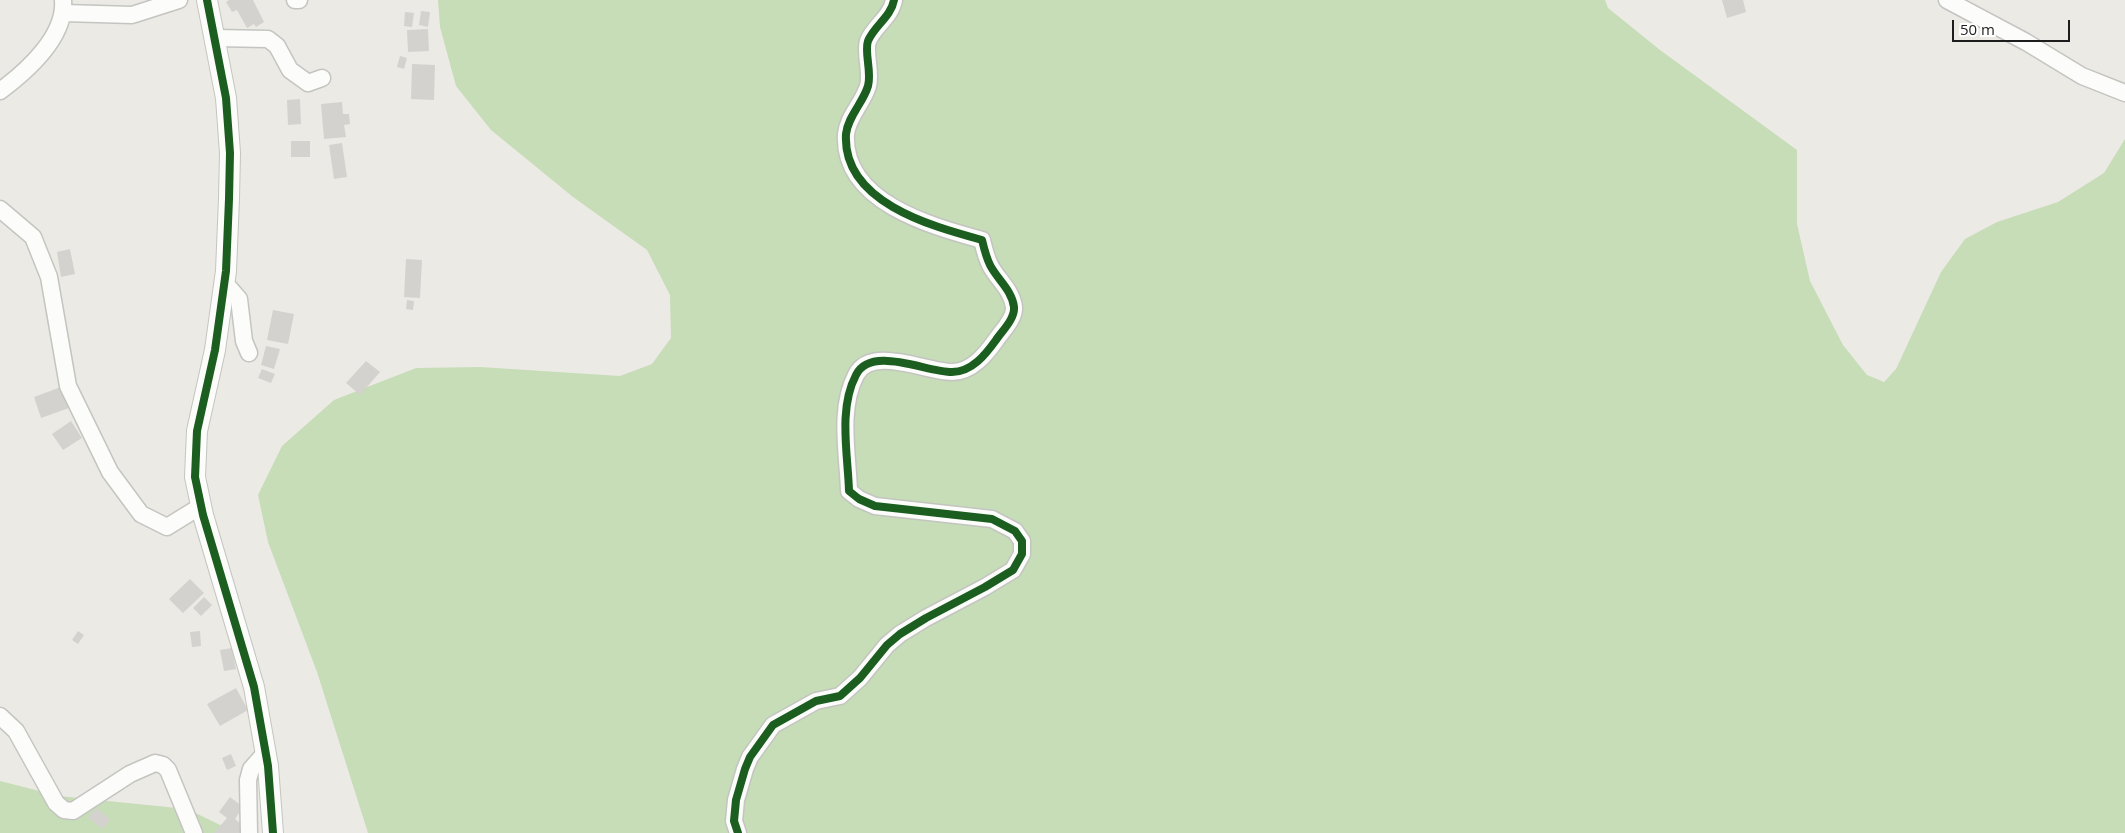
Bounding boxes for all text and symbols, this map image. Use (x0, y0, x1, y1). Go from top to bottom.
scale bar (1955, 10, 2072, 42)
text: 50 m (1960, 19, 1995, 39)

